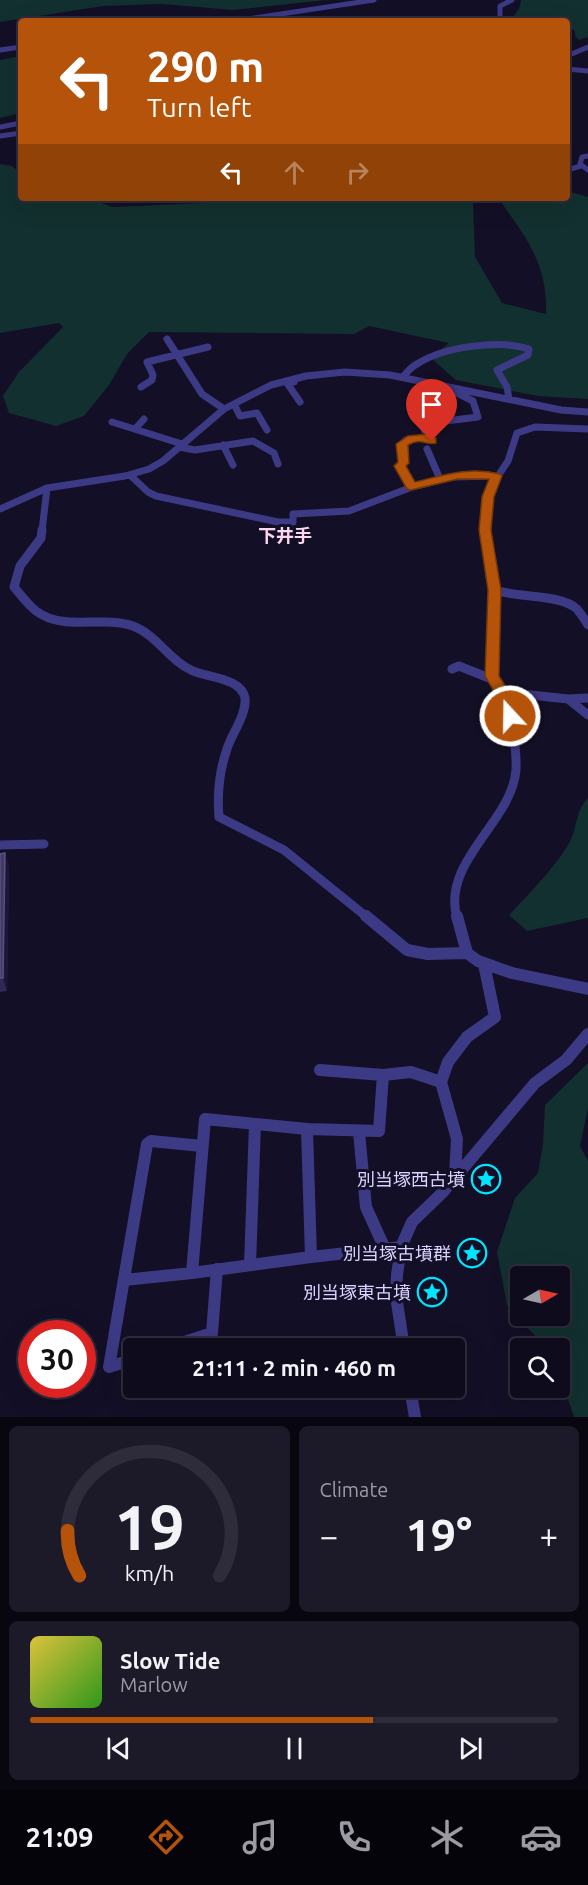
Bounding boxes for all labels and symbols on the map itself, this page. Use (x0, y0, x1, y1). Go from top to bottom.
pin (406, 379, 457, 441)
district label: 下井手 (258, 525, 312, 545)
position arrow (478, 684, 542, 748)
place icon: 別当塚西古墳 (470, 1163, 502, 1195)
place label: 別当塚西古墳 (357, 1169, 465, 1189)
place icon: 別当塚古墳群 (456, 1237, 488, 1269)
place label: 別当塚古墳群 (343, 1243, 451, 1263)
north arrow (510, 1266, 570, 1326)
place icon: 別当塚東古墳 (416, 1276, 448, 1308)
place label: 別当塚東古墳 (303, 1282, 411, 1302)
speed limit sign: 30 (18, 1320, 96, 1398)

